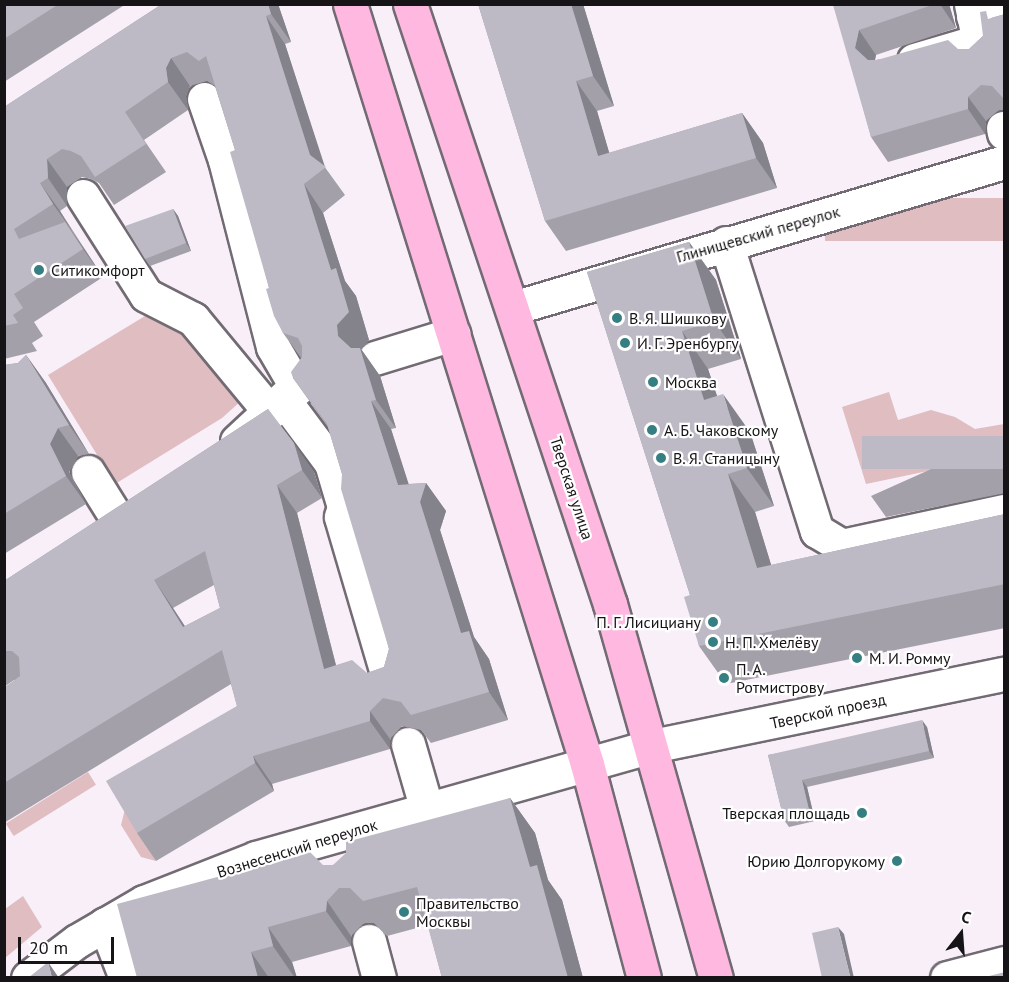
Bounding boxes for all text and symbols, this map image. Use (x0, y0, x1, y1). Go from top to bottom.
street label: Глинищевский переулок (674, 201, 842, 267)
place label: Ситикомфорт (51, 260, 145, 280)
marker: Ситикомфорт (32, 263, 46, 277)
place label: В. Я. Шишкову (629, 308, 729, 328)
marker: В. Я. Шишкову (610, 311, 624, 325)
place label: И. Г. Эренбургу (637, 333, 741, 353)
marker: И. Г. Эренбургу (618, 336, 632, 350)
place label: Москва (665, 372, 717, 392)
marker: Москва (646, 375, 660, 389)
place label: А. Б. Чаковскому (664, 420, 781, 440)
marker: А. Б. Чаковскому (645, 423, 659, 437)
street label: Тверская улица (546, 434, 598, 542)
place label: В. Я. Станицыну (673, 448, 782, 468)
marker: В. Я. Станицыну (654, 451, 668, 465)
place label: П. Г. Лисициану (594, 612, 701, 632)
marker: П. Г. Лисициану (706, 615, 720, 629)
place label: Н. П. Хмелёву (725, 632, 821, 652)
marker: Н. П. Хмелёву (706, 635, 720, 649)
place label: М. И. Ромму (869, 648, 953, 668)
marker: М. И. Ромму (850, 651, 864, 665)
place label: П. А. Ротмистрову (736, 659, 824, 697)
marker: П. А. Ротмистрову (717, 671, 731, 685)
street label: Тверской проезд (768, 689, 888, 733)
place label: Тверская площадь (722, 803, 850, 823)
marker: Тверская площадь (855, 806, 869, 820)
street label: Вознесенский переулок (215, 814, 379, 882)
place label: Юрию Долгорукому (747, 851, 885, 871)
marker: Юрию Долгорукому (890, 854, 904, 868)
place label: Правительство Москвы (416, 893, 519, 931)
north arrow (931, 904, 991, 964)
marker: Правительство Москвы (397, 905, 411, 919)
text: С (959, 906, 973, 928)
scale bar (21, 925, 117, 963)
text: 20 m (29, 936, 68, 959)

